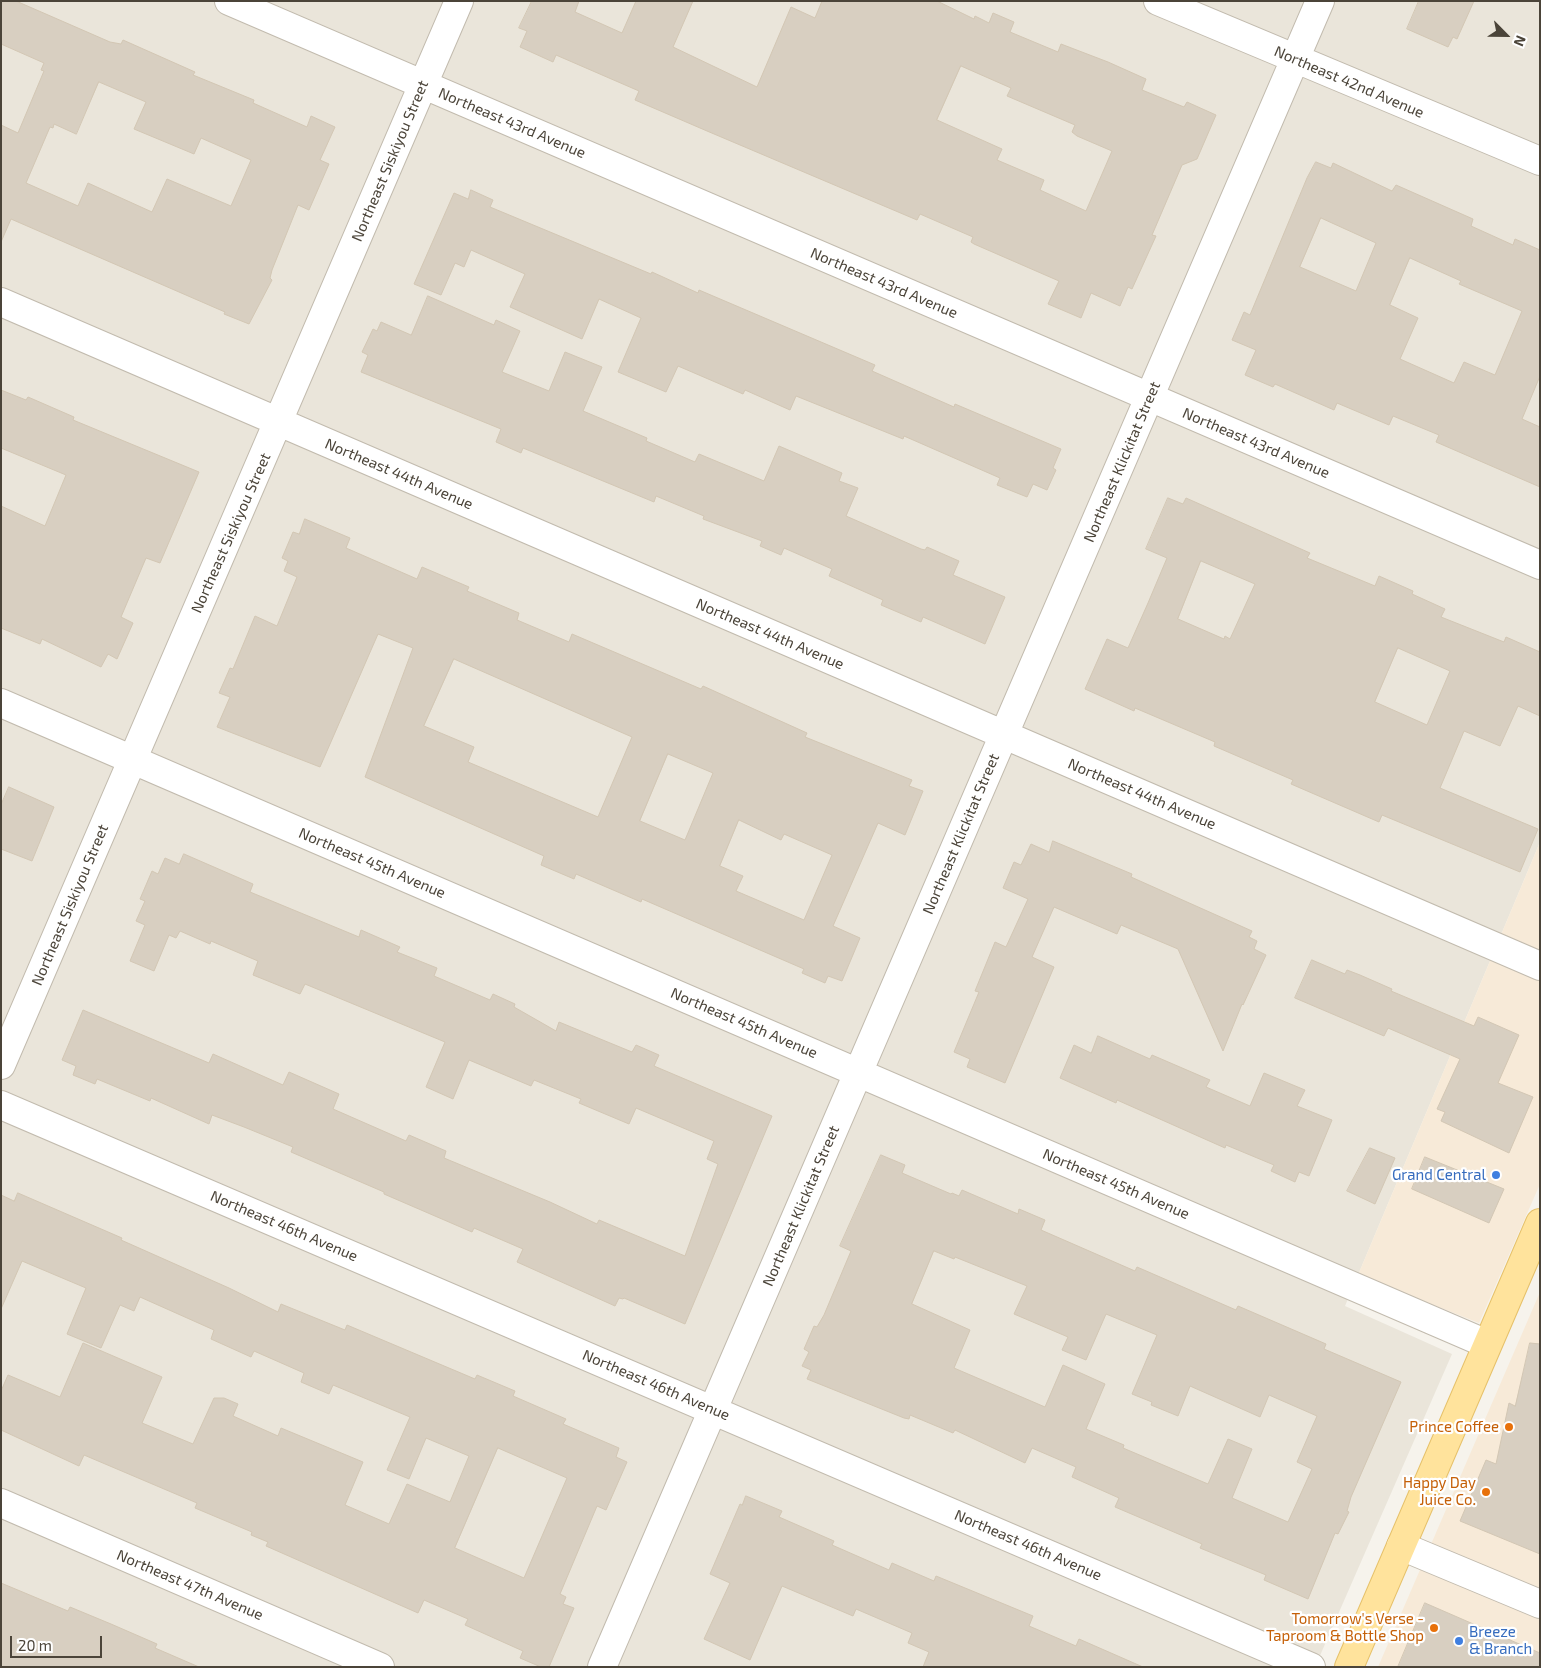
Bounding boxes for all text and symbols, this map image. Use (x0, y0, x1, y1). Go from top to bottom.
north arrow (1481, 10, 1531, 60)
text: N (1510, 33, 1530, 49)
street label: Northeast 42nd Avenue (1271, 42, 1427, 122)
street label: Northeast Siskiyou Street (348, 78, 432, 244)
street label: Northeast 43rd Avenue (436, 84, 588, 162)
street label: Northeast 43rd Avenue (808, 244, 960, 322)
street label: Northeast Klickitat Street (1080, 379, 1164, 545)
street label: Northeast 43rd Avenue (1180, 404, 1332, 482)
street label: Northeast 44th Avenue (322, 435, 476, 513)
street label: Northeast Siskiyou Street (187, 450, 275, 616)
street label: Northeast 44th Avenue (693, 595, 847, 673)
street label: Northeast Klickitat Street (919, 751, 1003, 917)
street label: Northeast 44th Avenue (1065, 755, 1219, 833)
street label: Northeast Siskiyou Street (28, 822, 112, 988)
street label: Northeast 45th Avenue (296, 824, 448, 902)
street label: Northeast 45th Avenue (668, 984, 820, 1062)
street label: Northeast Klickitat Street (759, 1123, 843, 1289)
street label: Northeast 45th Avenue (1040, 1145, 1192, 1223)
place label: Grand Central (1392, 1166, 1486, 1184)
marker: Grand Central (1490, 1169, 1502, 1181)
street label: Northeast 46th Avenue (208, 1187, 360, 1265)
street label: Northeast 46th Avenue (580, 1346, 732, 1424)
place label: Prince Coffee (1409, 1418, 1499, 1436)
marker: Prince Coffee (1503, 1421, 1515, 1433)
place label: Happy Day Juice Co. (1403, 1474, 1476, 1509)
marker: Happy Day Juice Co. (1480, 1486, 1492, 1498)
street label: Northeast 46th Avenue (952, 1506, 1104, 1584)
street label: Northeast 47th Avenue (114, 1546, 266, 1624)
place label: Tomorrow's Verse - Taproom & Bottle Shop (1266, 1610, 1424, 1645)
marker: Tomorrow's Verse - Taproom & Bottle Shop (1428, 1622, 1440, 1634)
place label: Breeze & Branch (1469, 1623, 1532, 1658)
scale bar (12, 1626, 105, 1658)
marker: Breeze & Branch (1453, 1635, 1465, 1647)
text: 20 m (18, 1636, 52, 1654)

